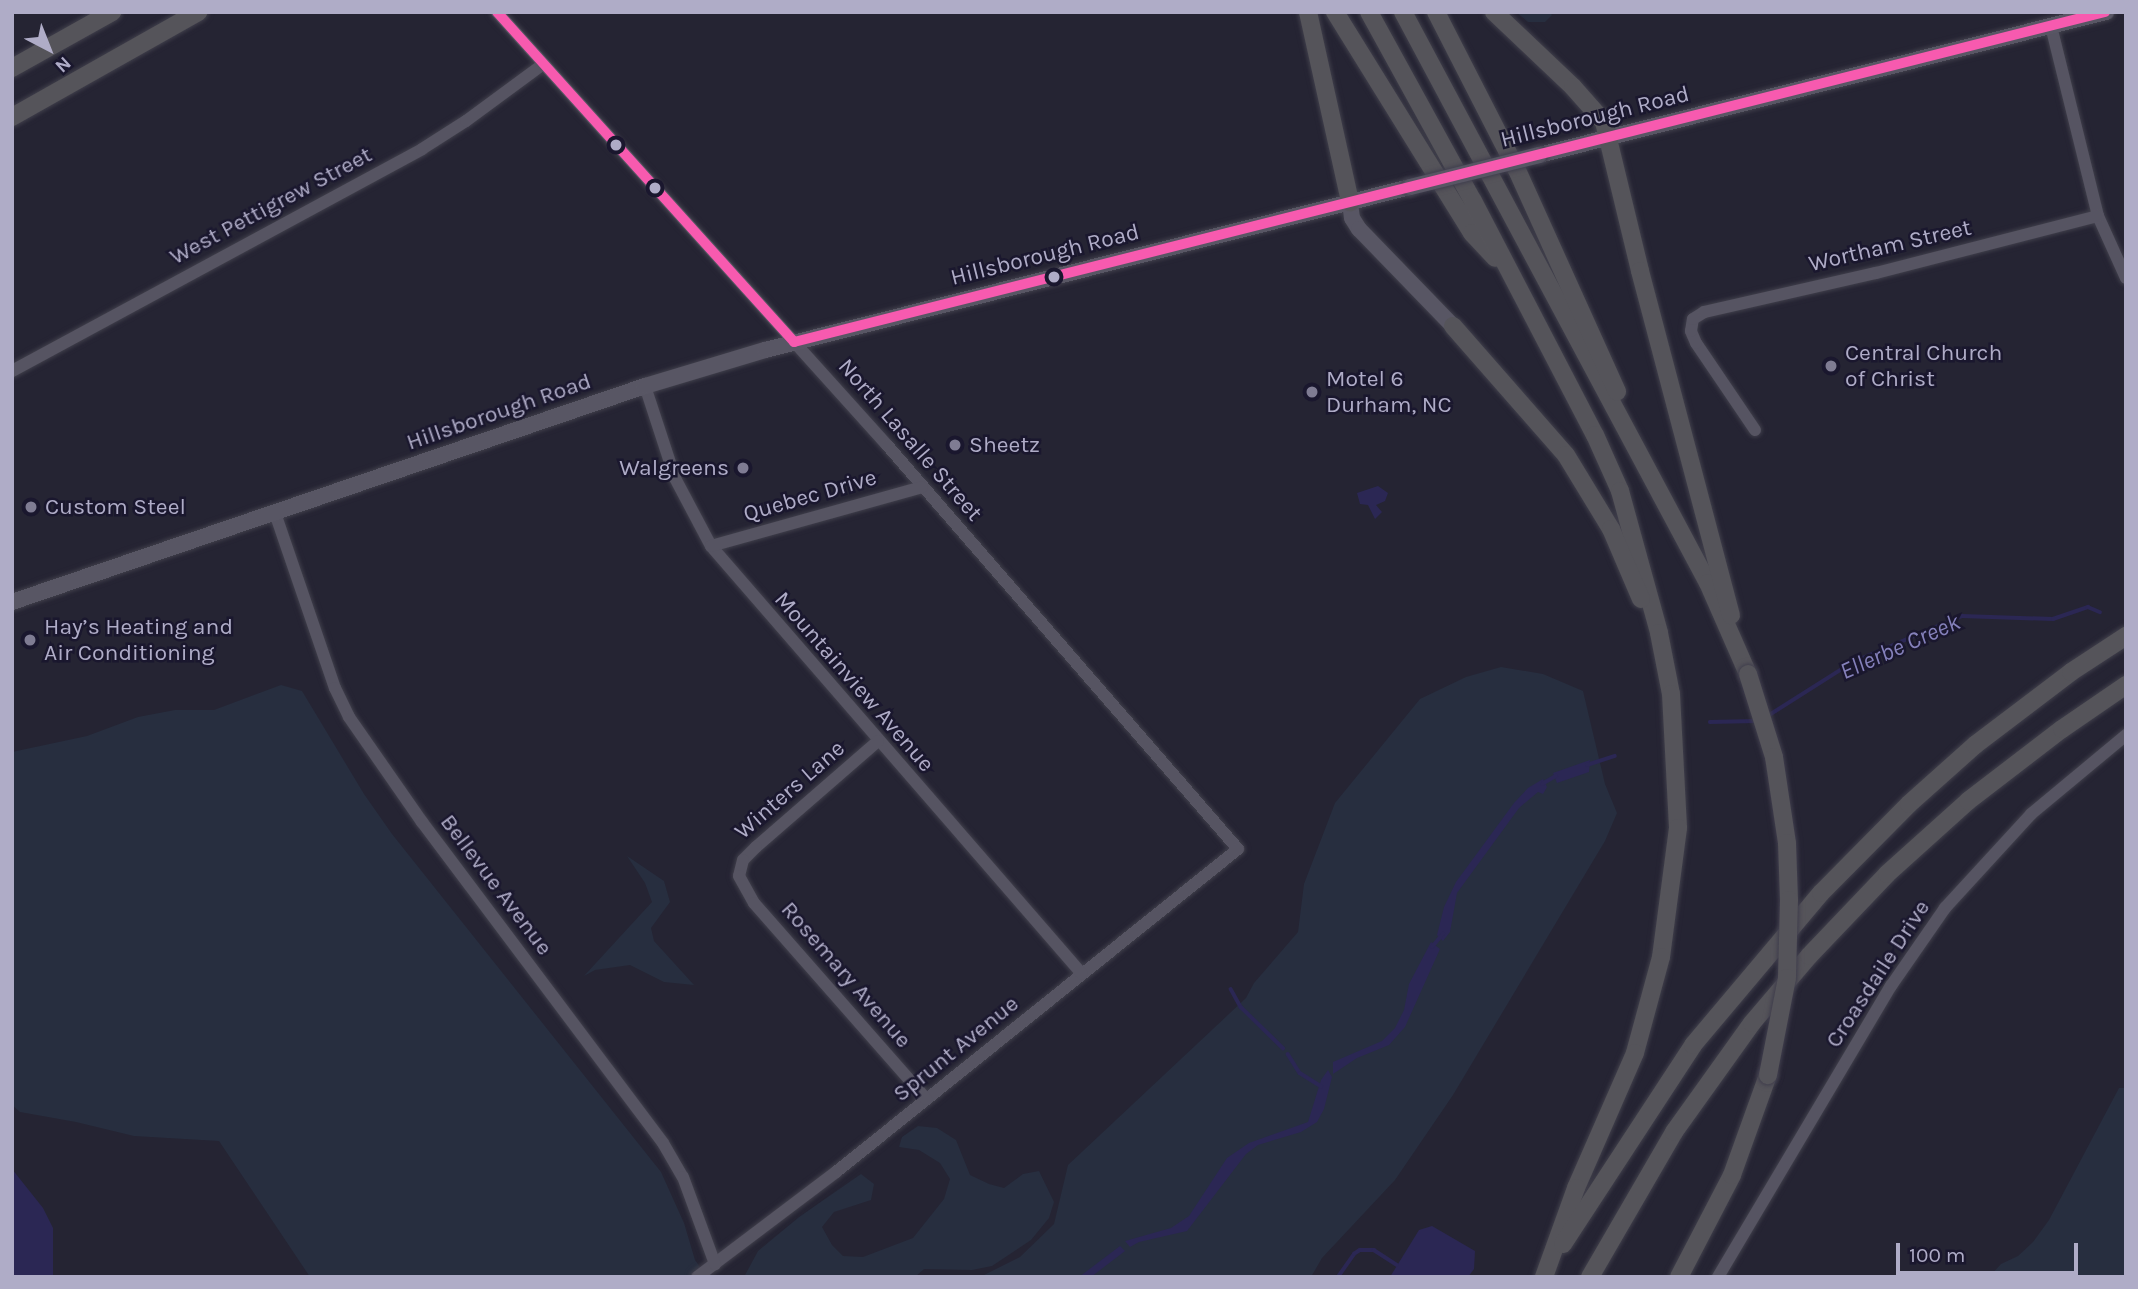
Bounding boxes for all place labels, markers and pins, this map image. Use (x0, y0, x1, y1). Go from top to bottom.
unlabelled marker (609, 138, 623, 152)
unlabelled marker (648, 181, 662, 195)
unlabelled marker (1047, 270, 1061, 284)
place label: Central Church of Christ (1845, 339, 2002, 393)
marker: Central Church of Christ (1823, 358, 1839, 374)
place label: Motel 6 Durham, NC (1326, 365, 1452, 419)
marker: Motel 6 Durham, NC (1304, 384, 1320, 400)
place label: Sheetz (969, 431, 1040, 459)
marker: Sheetz (947, 437, 963, 453)
place label: Walgreens (619, 454, 729, 482)
marker: Walgreens (735, 460, 751, 476)
place label: Custom Steel (45, 493, 186, 521)
marker: Custom Steel (23, 499, 39, 515)
place label: Hay’s Heating and Air Conditioning (44, 613, 233, 667)
marker: Hay’s Heating and Air Conditioning (22, 632, 38, 648)

